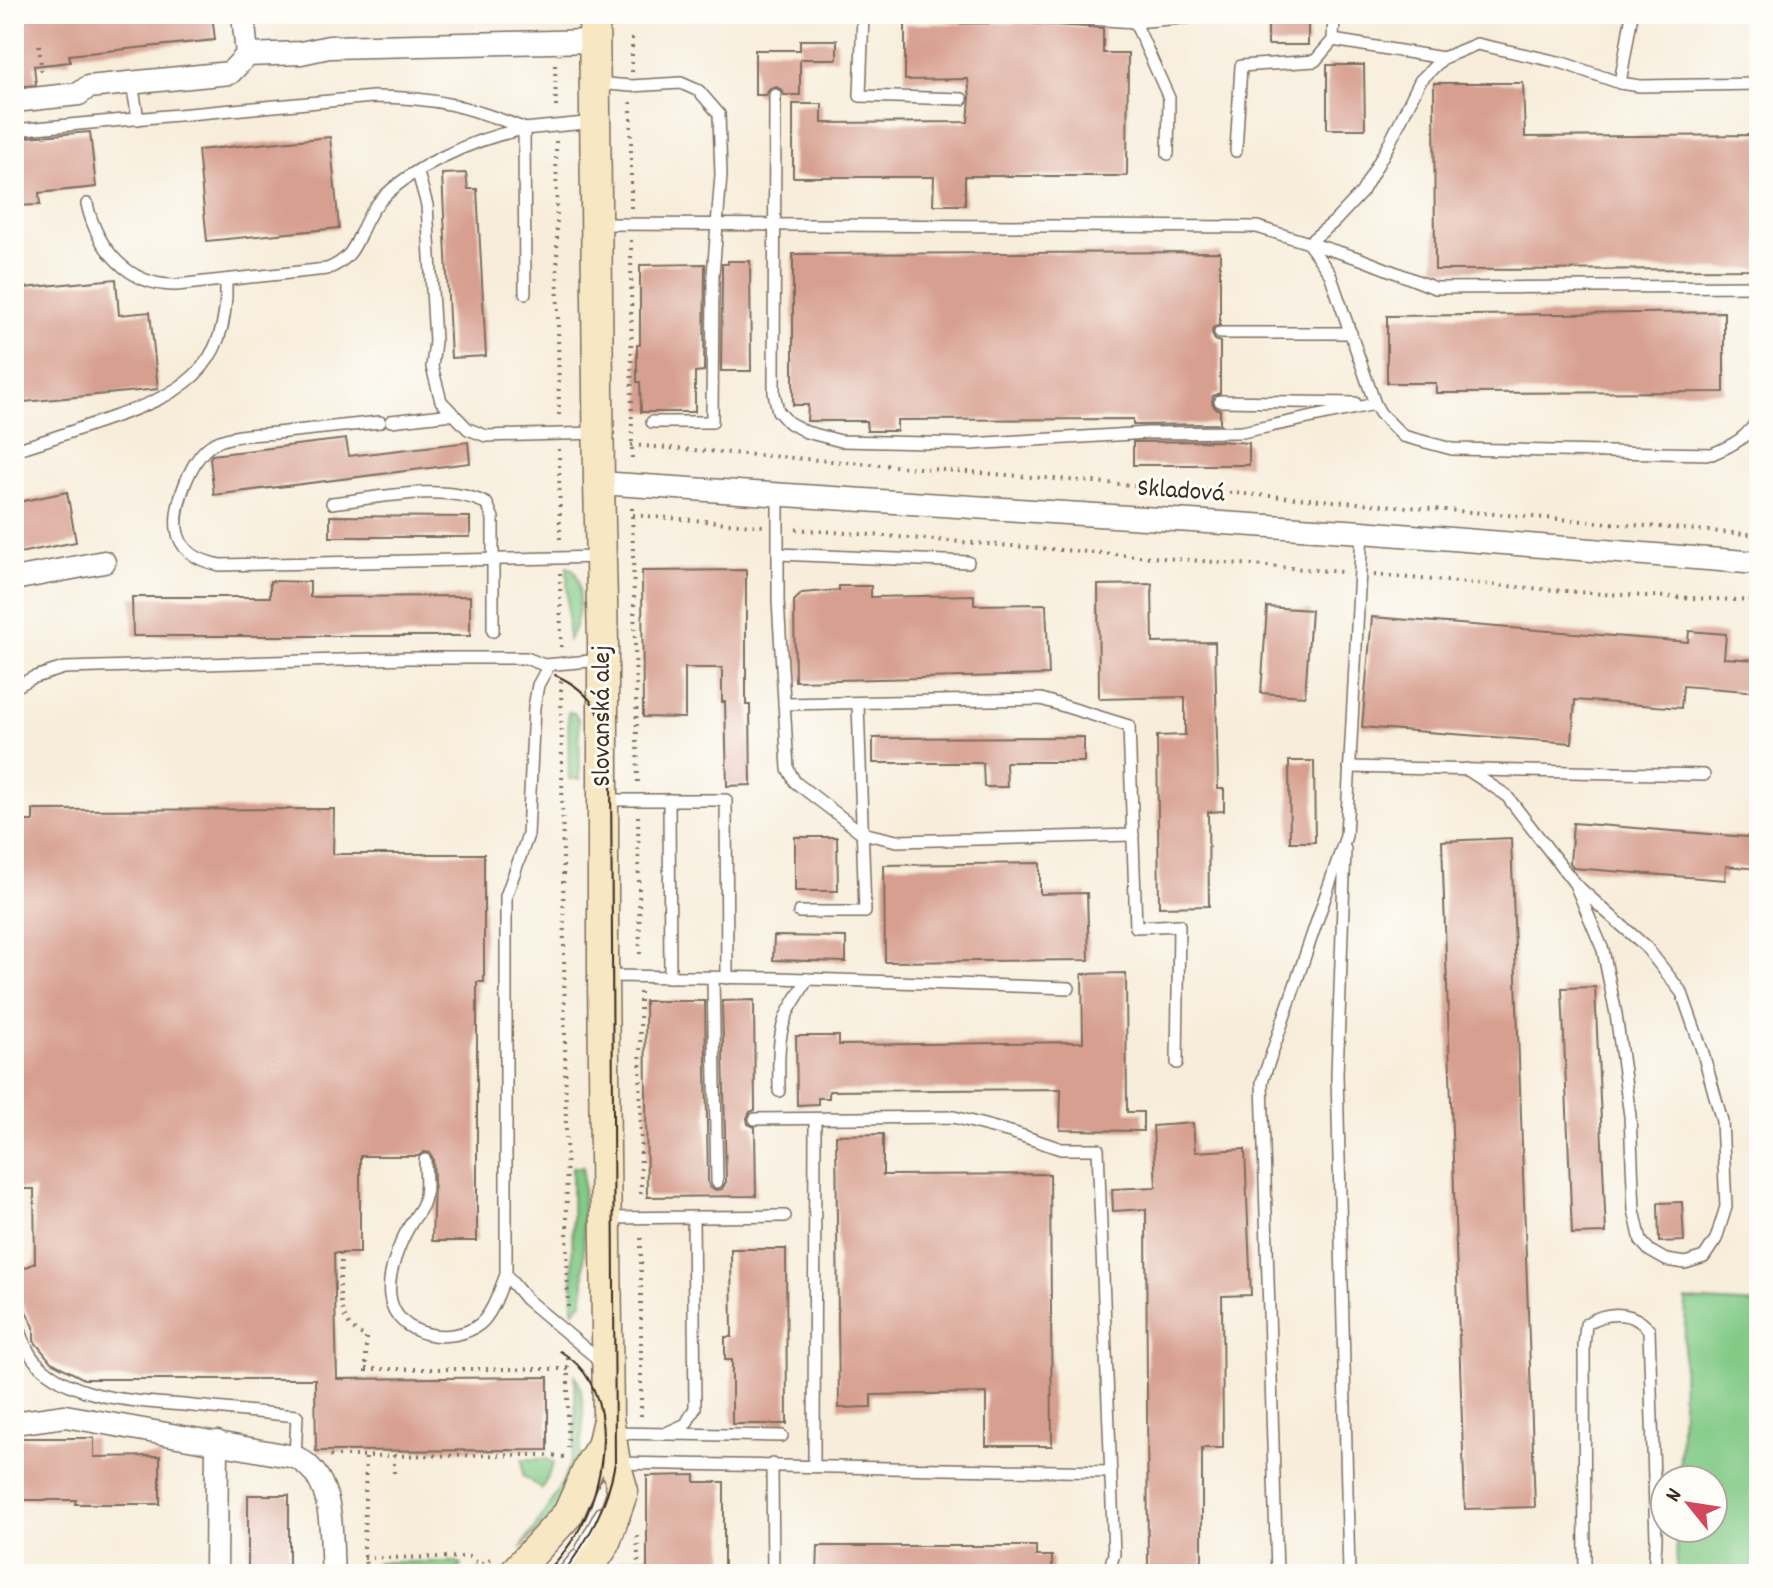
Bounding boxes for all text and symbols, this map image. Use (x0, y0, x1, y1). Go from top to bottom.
street label: Skladová (1136, 470, 1226, 514)
street label: Slovanská alej (585, 645, 622, 787)
north arrow (1649, 1464, 1729, 1544)
text: N (1659, 1483, 1691, 1508)

